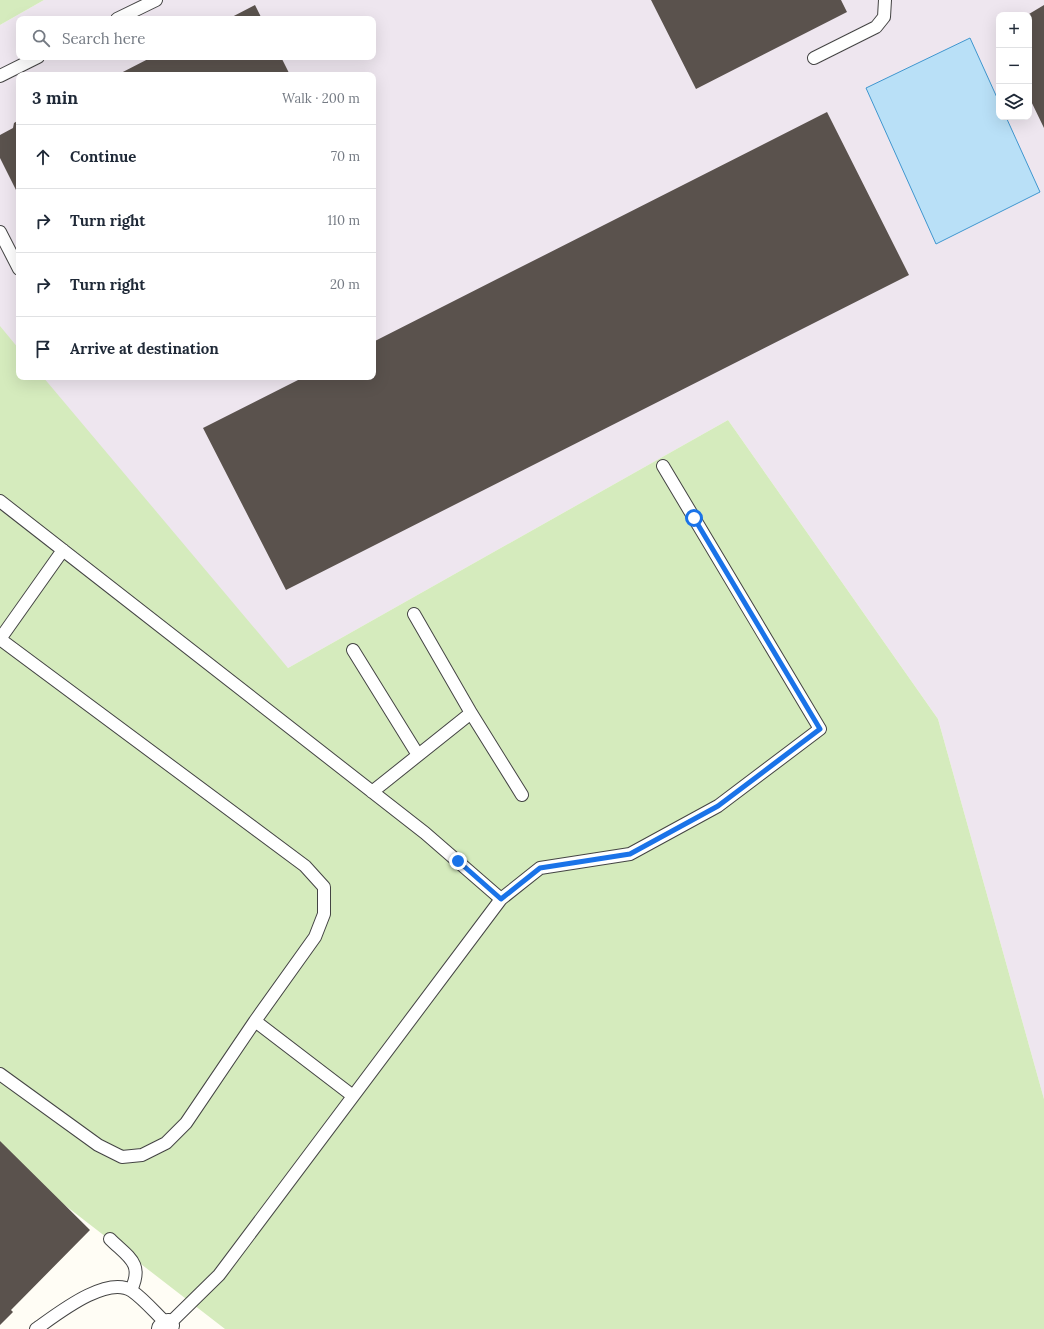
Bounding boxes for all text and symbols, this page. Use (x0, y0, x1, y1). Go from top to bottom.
map controls (996, 12, 1032, 120)
button: + (996, 12, 1032, 48)
search box (16, 16, 376, 60)
icon: search (30, 27, 52, 49)
text: Search here (62, 29, 145, 48)
button: − (996, 48, 1032, 84)
button: layers (996, 84, 1032, 120)
text: 3 min (32, 87, 78, 109)
text: Walk · 200 m (282, 90, 360, 107)
icon: ahead (32, 146, 54, 168)
text: Continue (70, 147, 136, 166)
text: 70 m (331, 148, 360, 165)
icon: right (32, 210, 54, 232)
text: Turn right (70, 211, 146, 230)
text: 110 m (327, 212, 360, 229)
icon: right (32, 274, 54, 296)
text: Turn right (70, 275, 146, 294)
text: 20 m (330, 276, 360, 293)
icon: arrive (32, 338, 54, 360)
text: Arrive at destination (70, 339, 219, 358)
route start (685, 509, 703, 527)
route end (449, 852, 467, 870)

